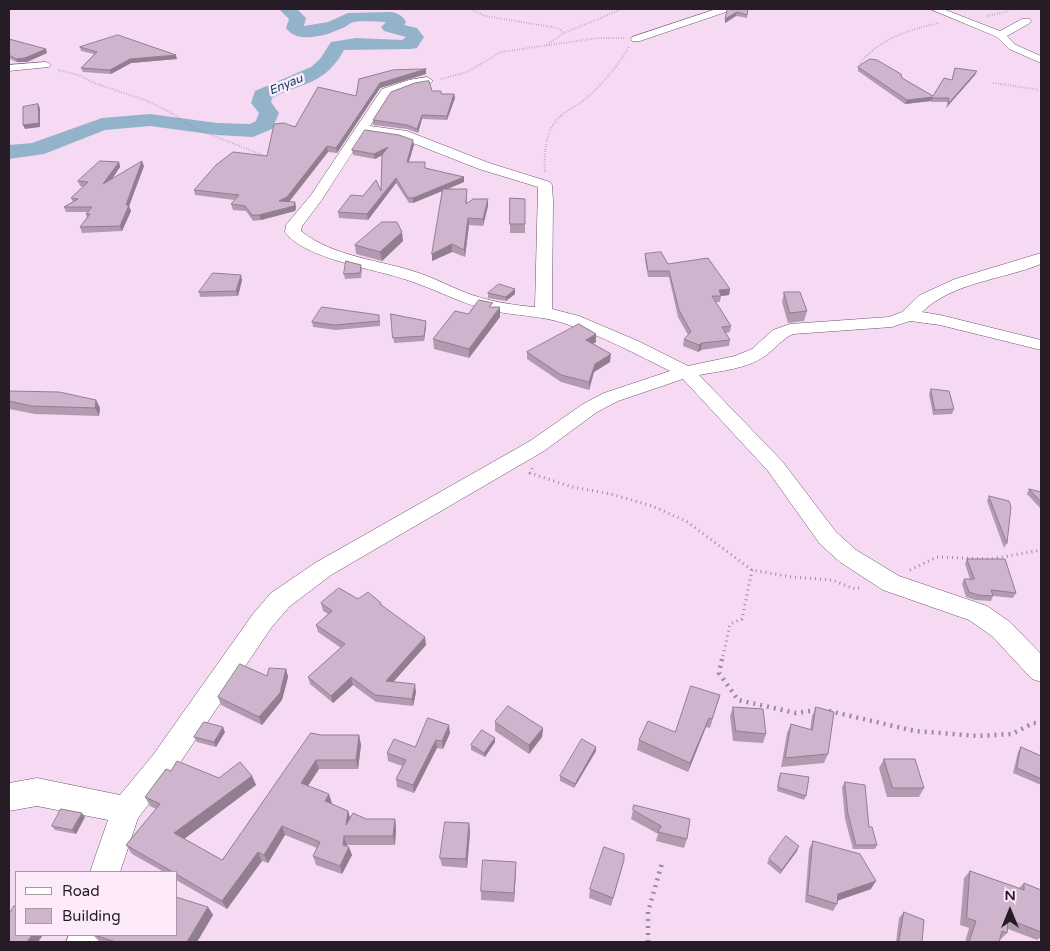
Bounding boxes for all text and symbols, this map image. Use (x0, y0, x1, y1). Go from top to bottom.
water label: Enyau (267, 72, 305, 98)
legend (15, 871, 178, 936)
text: Road (62, 882, 100, 900)
north arrow (985, 886, 1035, 936)
text: N (1004, 887, 1016, 904)
text: Building (62, 907, 121, 925)

